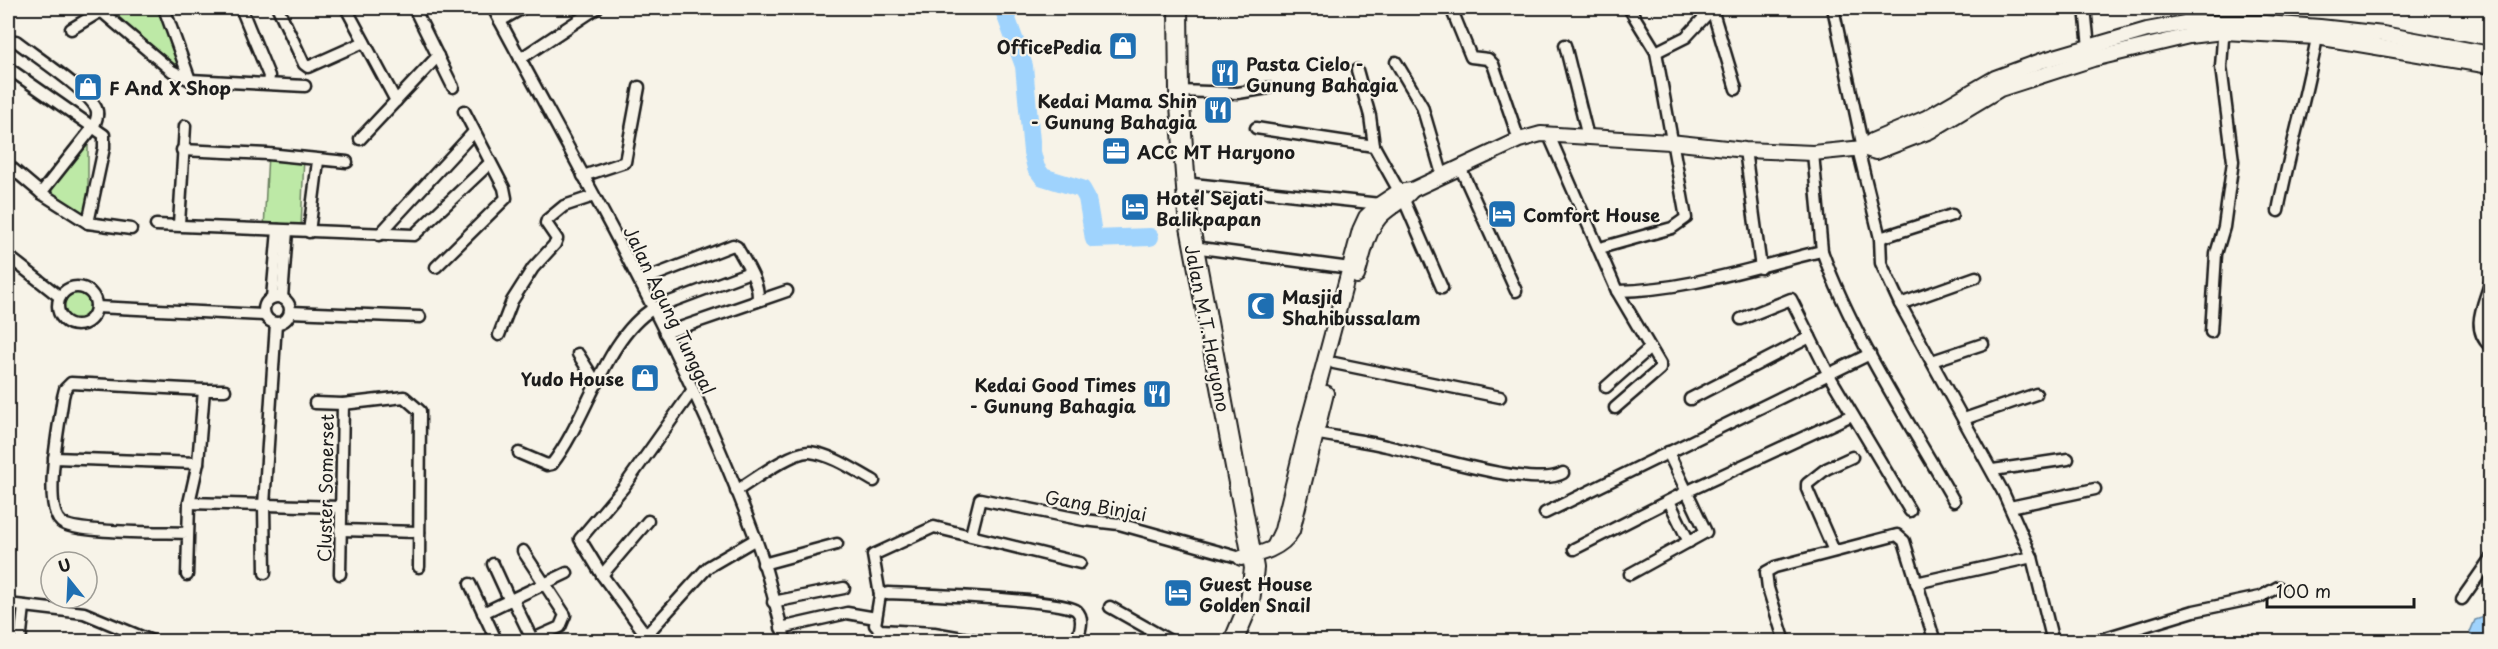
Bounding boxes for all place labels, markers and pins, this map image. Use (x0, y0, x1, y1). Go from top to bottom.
shop icon: OfficePedia (1107, 30, 1139, 62)
place label: OfficePedia (997, 33, 1102, 60)
place label: Pasta Cielo - Gunung Bahagia (1246, 50, 1399, 98)
restaurant icon: Pasta Cielo - Gunung Bahagia (1209, 57, 1241, 89)
shop icon: F And X Shop (72, 71, 104, 103)
place label: F And X Shop (109, 74, 231, 101)
place label: Kedai Mama Shin - Gunung Bahagia (1031, 87, 1198, 135)
restaurant icon: Kedai Mama Shin - Gunung Bahagia (1202, 94, 1234, 126)
office icon: ACC MT Haryono (1100, 135, 1132, 167)
place label: ACC MT Haryono (1136, 138, 1295, 165)
place label: Hotel Sejati Balikpapan (1156, 184, 1263, 232)
hotel icon: Hotel Sejati Balikpapan (1119, 191, 1151, 223)
hotel icon: Comfort House (1486, 198, 1518, 230)
place label: Comfort House (1523, 201, 1660, 228)
place label: Masjid Shahibussalam (1282, 283, 1421, 331)
mosque icon: Masjid Shahibussalam (1245, 290, 1277, 322)
shop icon: Yudo House (629, 362, 661, 394)
place label: Yudo House (521, 365, 624, 392)
place label: Kedai Good Times - Gunung Bahagia (970, 371, 1137, 419)
restaurant icon: Kedai Good Times - Gunung Bahagia (1141, 378, 1173, 410)
place label: Guest House Golden Snail (1199, 570, 1312, 618)
hotel icon: Guest House Golden Snail (1162, 577, 1194, 609)

